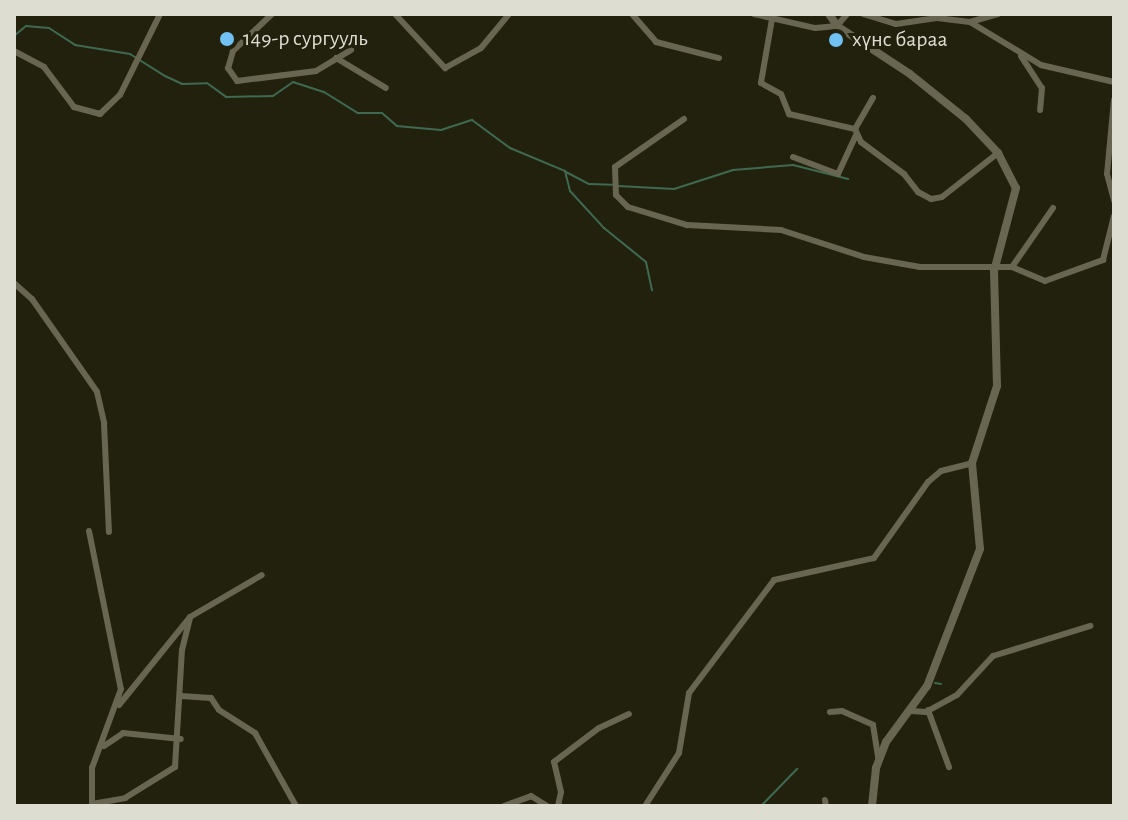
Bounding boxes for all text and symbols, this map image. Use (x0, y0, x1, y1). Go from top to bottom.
place label: 149-р сургууль (243, 26, 368, 52)
place label: хүнс бараа (852, 27, 948, 53)
marker: 149-р сургууль (218, 30, 236, 48)
marker: хүнс бараа (827, 31, 845, 49)

